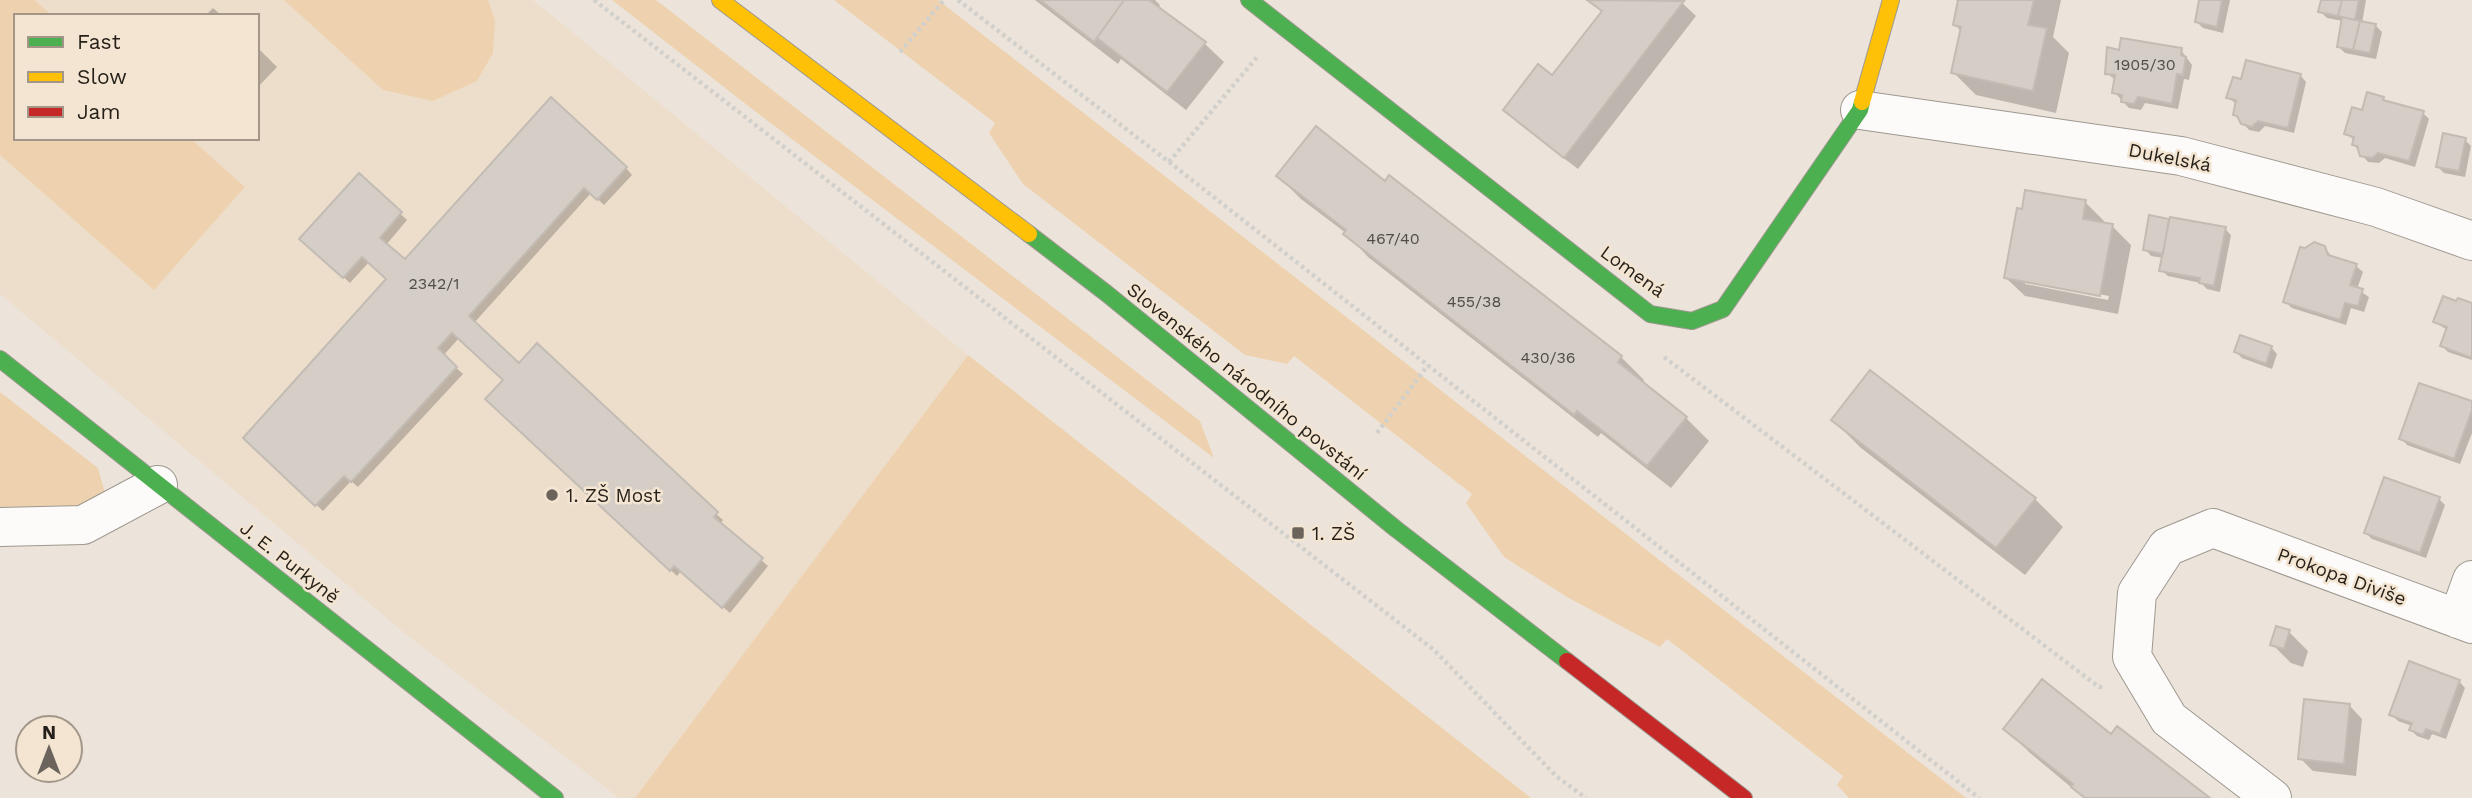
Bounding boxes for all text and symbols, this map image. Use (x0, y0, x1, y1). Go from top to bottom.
legend (14, 14, 259, 140)
text: Fast (77, 29, 121, 54)
house number: 1905/30 (2114, 55, 2176, 74)
text: Slow (77, 64, 127, 89)
text: Jam (77, 99, 120, 124)
street label: Dukelská (2126, 138, 2214, 177)
house number: 467/40 (1366, 229, 1420, 248)
street label: Lomená (1596, 240, 1670, 303)
house number: 2342/1 (409, 274, 460, 293)
street label: Slovenského národního povstání (1122, 278, 1371, 485)
house number: 455/38 (1447, 292, 1501, 311)
house number: 430/36 (1521, 348, 1575, 367)
place label: 1. ZŠ Most (566, 484, 661, 507)
marker: 1. ZŠ Most (544, 487, 560, 503)
street label: J. E. Purkyně (235, 516, 344, 608)
place label: 1. ZŠ (1312, 522, 1355, 545)
marker: 1. ZŠ (1290, 525, 1306, 541)
street label: Prokopa Diviše (2274, 542, 2409, 610)
north arrow (14, 714, 84, 784)
text: N (42, 721, 56, 744)

